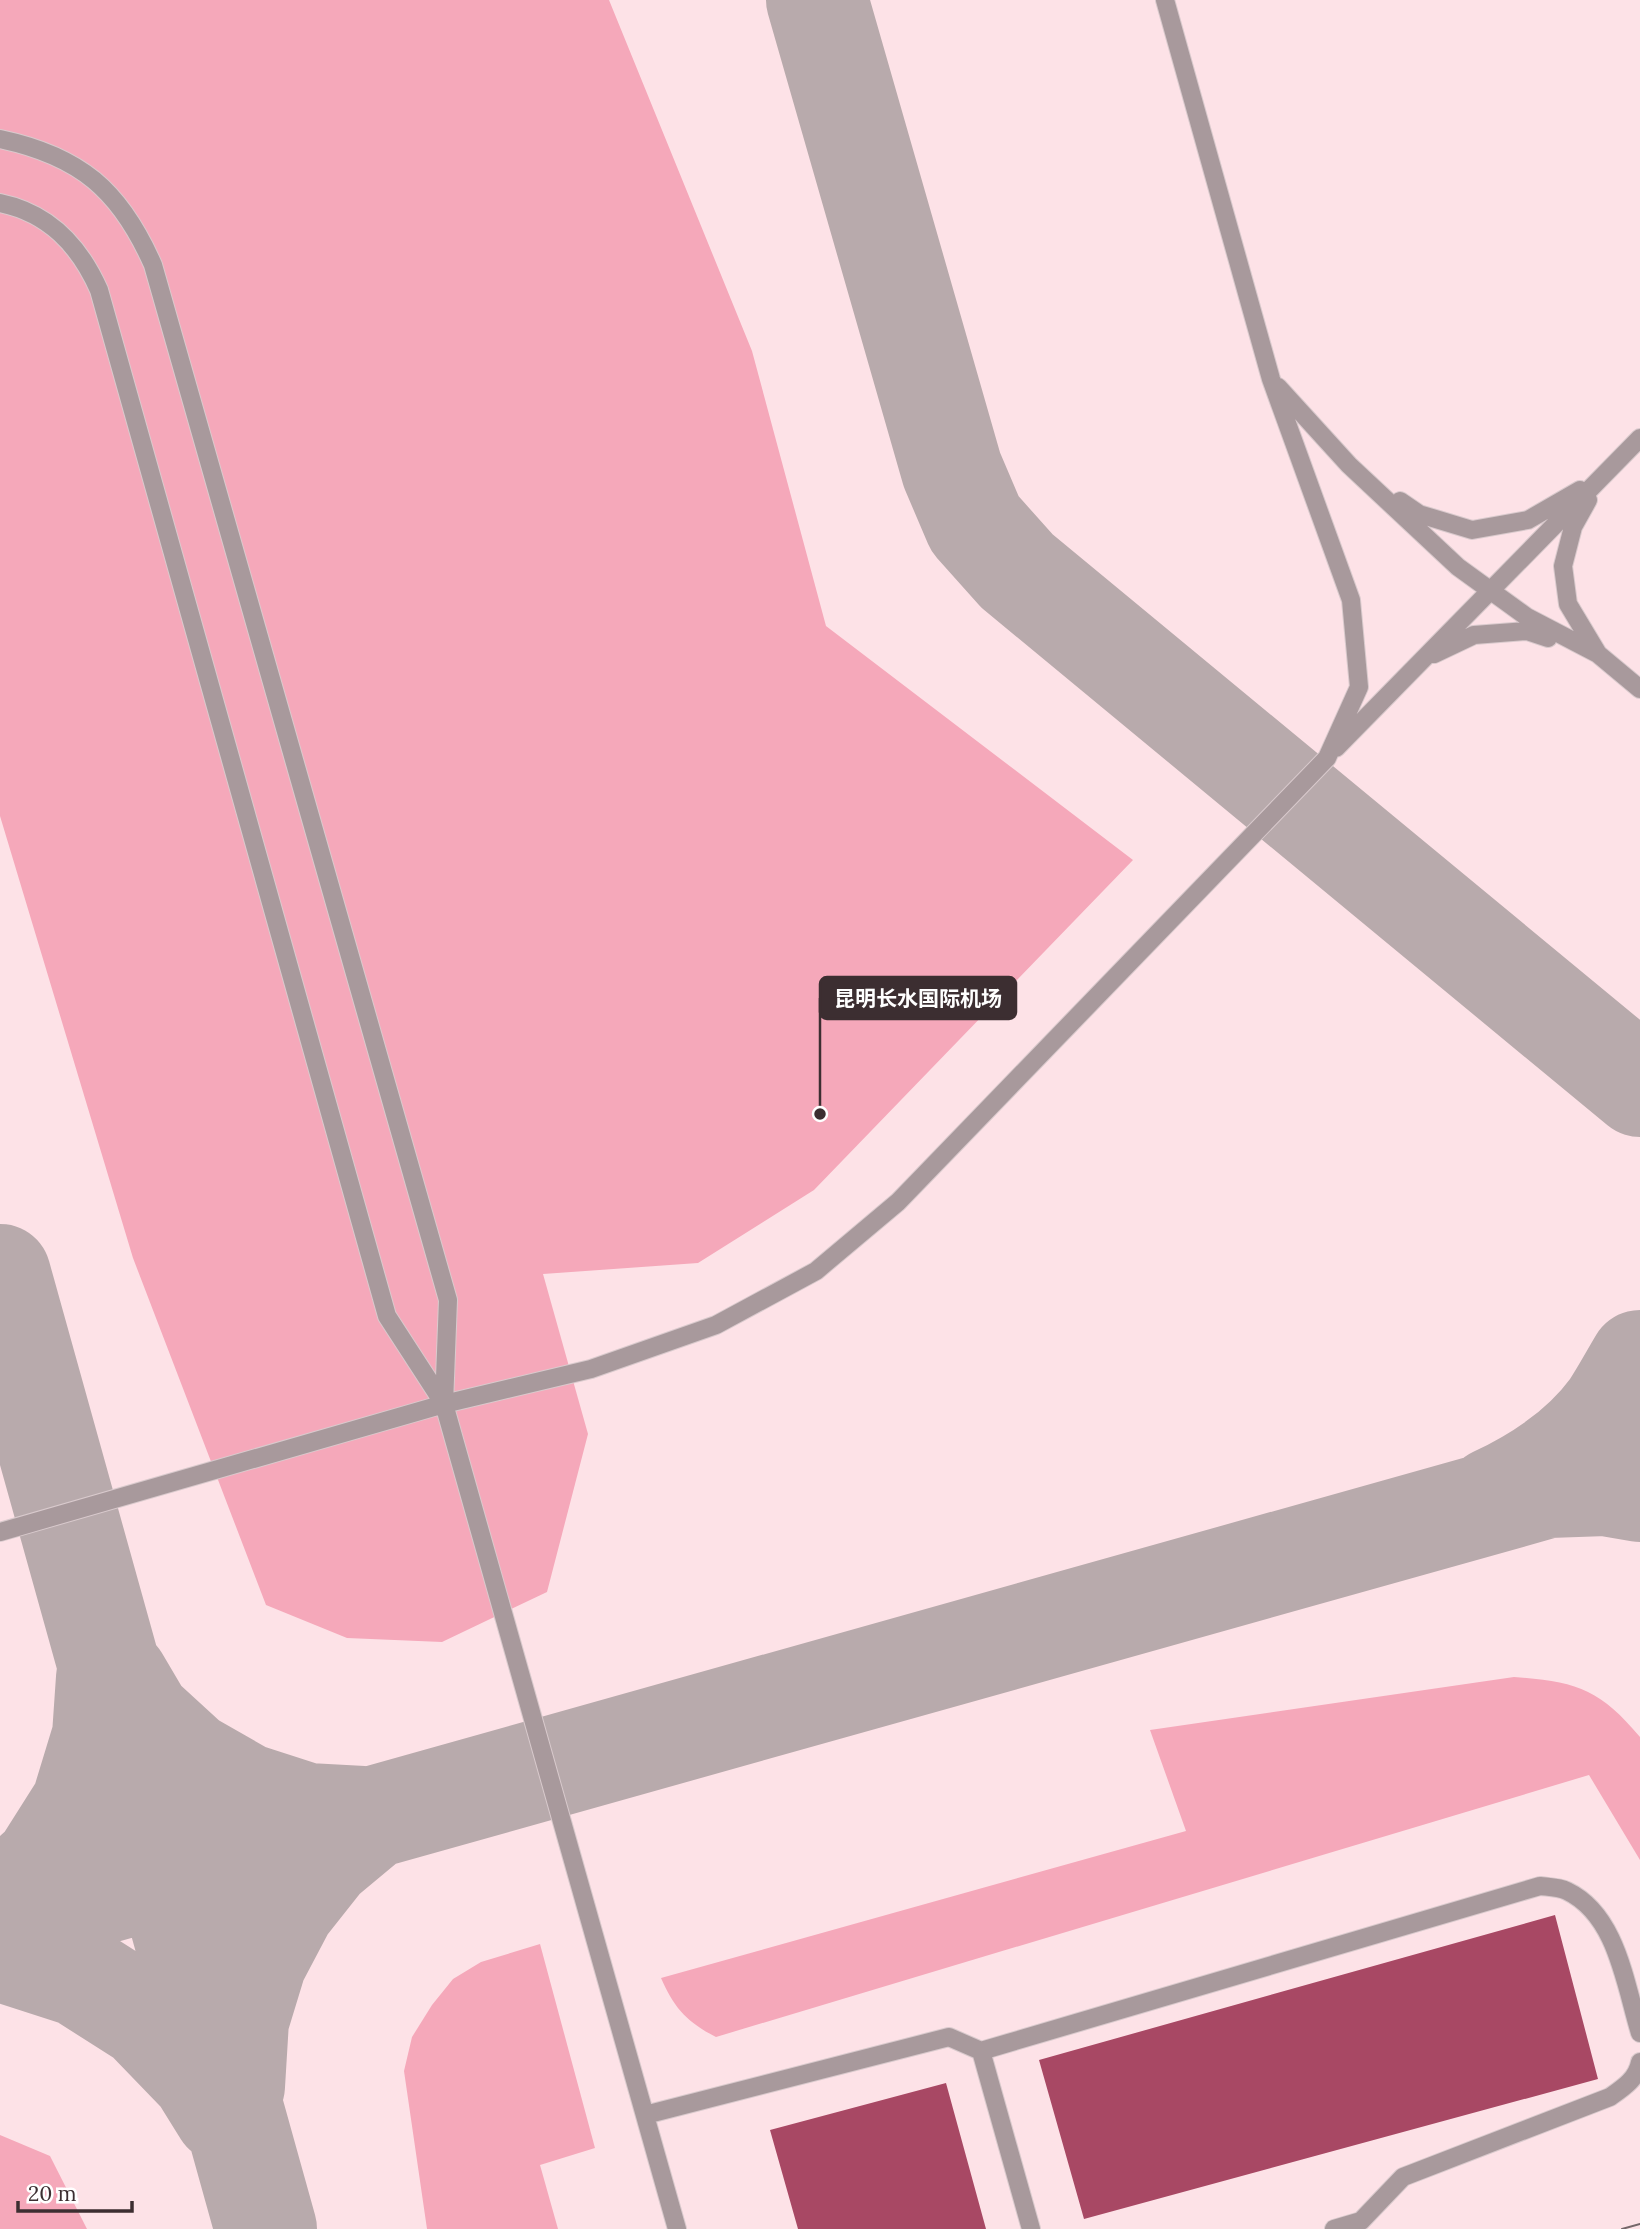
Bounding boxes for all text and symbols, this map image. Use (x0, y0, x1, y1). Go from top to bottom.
callout: 昆明长水国际机场 (820, 977, 1016, 1019)
text: 昆明长水国际机场 (834, 985, 1002, 1012)
scale bar (18, 2170, 131, 2214)
text: 20 m (28, 2180, 77, 2207)

